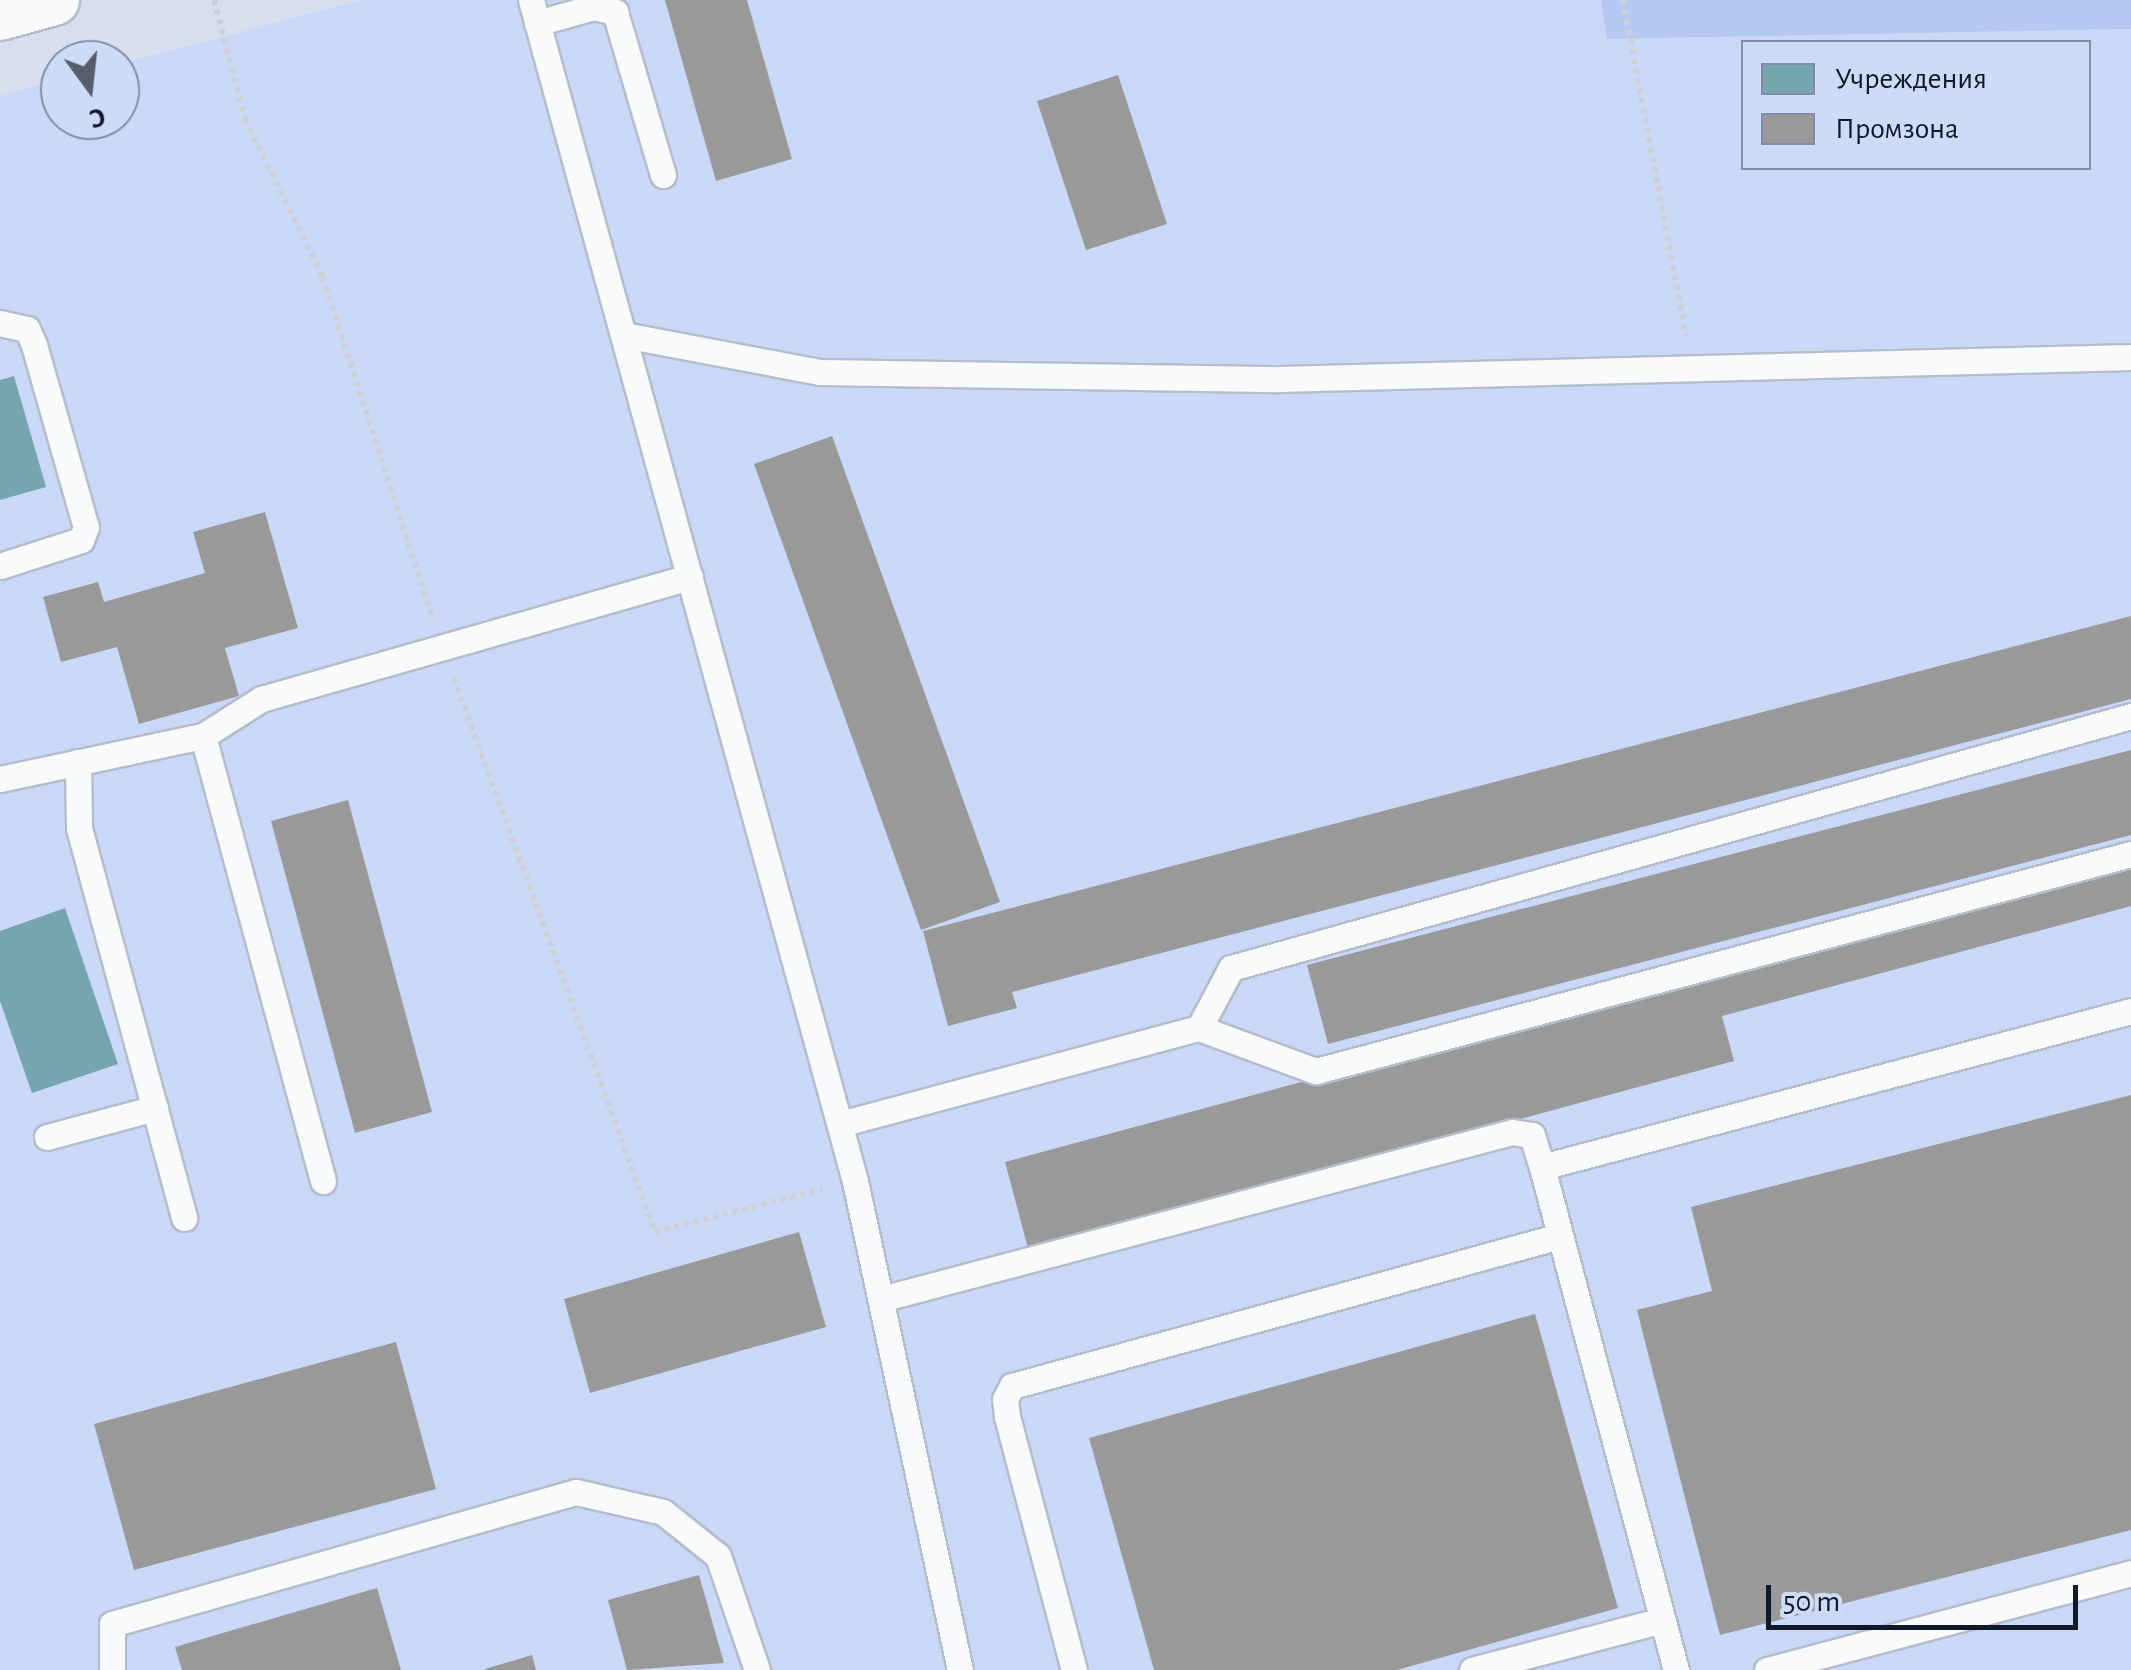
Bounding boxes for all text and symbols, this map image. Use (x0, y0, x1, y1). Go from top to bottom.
north arrow (40, 40, 140, 140)
legend (1741, 40, 2091, 170)
text: Учреждения (1835, 64, 1987, 94)
text: С (86, 102, 108, 133)
text: Промзона (1835, 114, 1959, 144)
scale bar (1771, 1565, 2084, 1627)
text: 50 m (1783, 1587, 1840, 1617)

